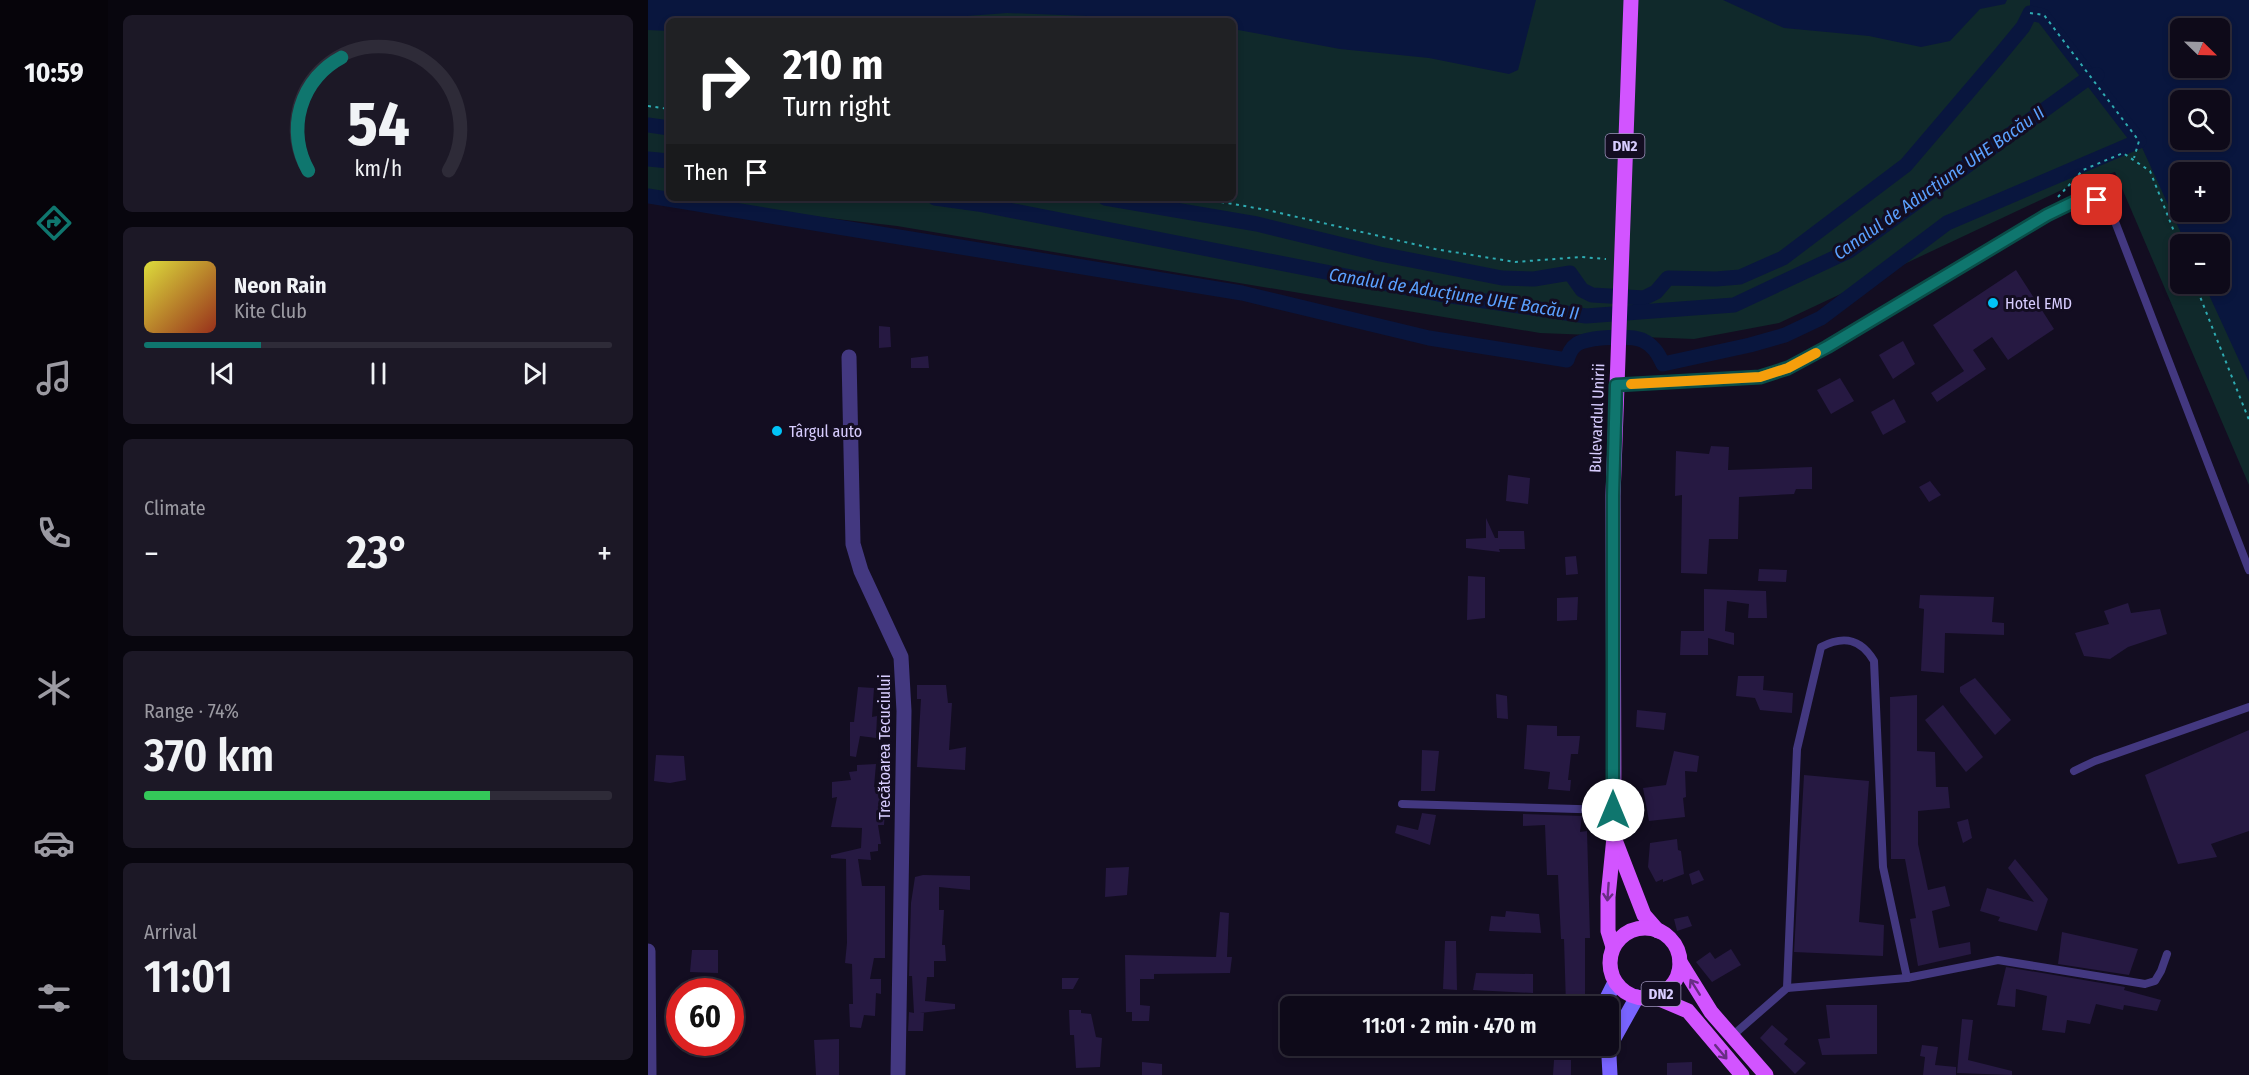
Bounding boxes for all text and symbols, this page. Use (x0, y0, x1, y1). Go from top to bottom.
north arrow (2170, 18, 2230, 78)
map controls (2170, 18, 2230, 294)
text: 210 m (783, 40, 883, 90)
icon: right (684, 42, 762, 120)
text: 10:59 (24, 57, 84, 89)
text: 54 (347, 87, 409, 162)
button: search (2170, 90, 2230, 150)
text: Turn right (783, 91, 891, 123)
water label: Canalul de Aducțiune UHE Bacău II (1829, 101, 2049, 265)
road number: DN2 (1606, 134, 1644, 158)
text: km/h (354, 156, 402, 182)
icon: arrive (740, 156, 773, 189)
text: Then (684, 159, 728, 186)
button: + (2170, 162, 2230, 222)
pin (2071, 174, 2122, 225)
icon: arrive (2080, 183, 2113, 216)
icon: directions (33, 202, 75, 244)
button: − (2170, 234, 2230, 294)
water label: Canalul de Aducțiune UHE Bacău II (1327, 263, 1581, 325)
text: Neon Rain (234, 272, 327, 299)
place label: Hotel EMD (2005, 294, 2072, 313)
marker: Hotel EMD (1986, 296, 2000, 310)
text: Kite Club (234, 299, 307, 323)
icon: music (33, 357, 75, 399)
icon: previous (206, 357, 239, 390)
icon: pause (362, 357, 395, 390)
icon: next (518, 357, 551, 390)
street label: Bulevardul Unirii (1586, 363, 1608, 473)
place label: Târgul auto (789, 422, 862, 441)
marker: Târgul auto (770, 424, 784, 438)
text: Climate (144, 496, 206, 520)
icon: phone (33, 512, 75, 554)
text: 23° (347, 526, 409, 580)
text: − (144, 534, 159, 574)
text: + (597, 534, 612, 574)
icon: climate (33, 667, 75, 709)
street label: Trecătoarea Tecuciului (875, 674, 894, 820)
text: Range · 74% (144, 699, 239, 723)
text: 370 km (144, 729, 274, 783)
position arrow (1581, 778, 1645, 842)
icon: car (33, 822, 75, 864)
one-way arrow (1603, 882, 1614, 902)
text: Arrival (144, 920, 197, 944)
text: 11:01 (144, 950, 233, 1004)
icon: filters (33, 977, 75, 1019)
speed limit sign: 60 (666, 978, 744, 1056)
one-way arrow (1689, 978, 1702, 995)
road number: DN2 (1642, 982, 1680, 1006)
text: 11:01 · 2 min · 470 m (1362, 1012, 1537, 1039)
one-way arrow (1715, 1044, 1728, 1060)

